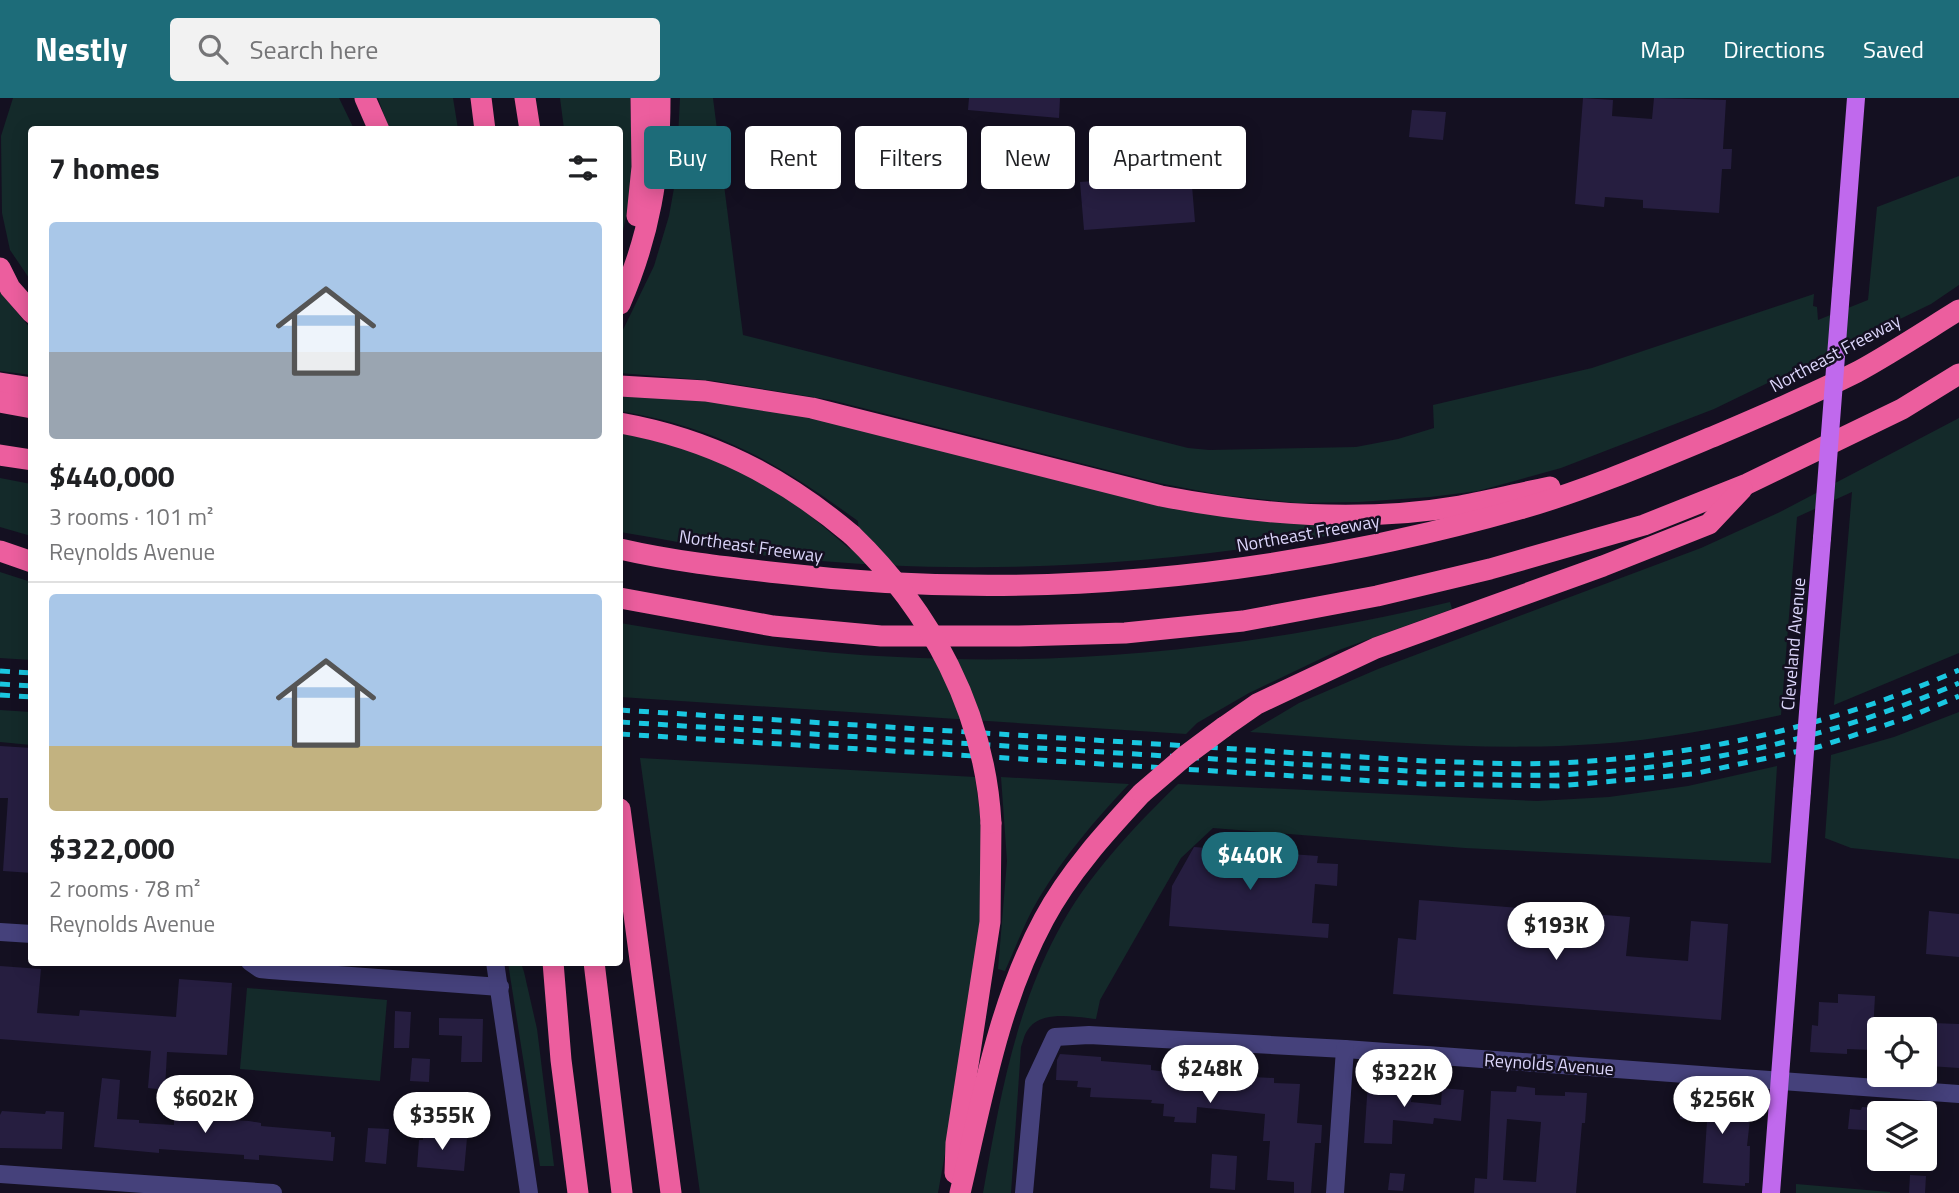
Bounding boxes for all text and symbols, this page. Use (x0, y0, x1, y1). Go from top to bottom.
search box (170, 18, 660, 81)
text: Nestly (35, 24, 128, 74)
icon: search (194, 30, 232, 68)
text: Search here (250, 30, 378, 69)
text: Map (1640, 31, 1685, 67)
text: Directions (1723, 31, 1825, 67)
text: Saved (1863, 31, 1924, 67)
chip: Buy (644, 126, 731, 189)
chip: Rent (745, 126, 841, 189)
chip: Filters (855, 126, 967, 189)
chip: New (981, 126, 1075, 189)
chip: Apartment (1089, 126, 1246, 189)
text: 7 homes (49, 145, 160, 191)
icon: filters (564, 149, 602, 187)
icon: home (263, 268, 389, 394)
street label: Northeast Freeway (1765, 307, 1906, 399)
text: $440,000 (49, 453, 175, 499)
text: 3 rooms · 101 m² (49, 499, 213, 534)
street label: Northeast Freeway (1234, 507, 1382, 559)
street label: Northeast Freeway (677, 523, 825, 570)
text: Reynolds Avenue (49, 534, 215, 569)
street label: Cleveland Avenue (1774, 577, 1812, 711)
icon: home (263, 640, 389, 766)
text: $322,000 (49, 825, 175, 871)
pin: $440K (1201, 832, 1299, 892)
text: $440K (1217, 837, 1283, 872)
text: 2 rooms · 78 m² (49, 871, 200, 906)
pin: $193K (1507, 902, 1605, 962)
text: Reynolds Avenue (49, 906, 215, 941)
text: $193K (1523, 907, 1589, 942)
map controls (1867, 1017, 1937, 1171)
button: locate (1867, 1017, 1937, 1087)
pin: $248K (1161, 1046, 1259, 1105)
street label: Reynolds Avenue (1483, 1046, 1615, 1082)
pin: $322K (1355, 1049, 1453, 1109)
text: $248K (1177, 1050, 1243, 1085)
text: $322K (1371, 1054, 1437, 1089)
pin: $602K (156, 1076, 254, 1135)
pin: $256K (1673, 1076, 1771, 1136)
text: $602K (172, 1080, 238, 1115)
text: $256K (1689, 1081, 1755, 1116)
pin: $355K (393, 1093, 491, 1152)
text: $355K (409, 1097, 475, 1132)
button: layers (1867, 1101, 1937, 1171)

